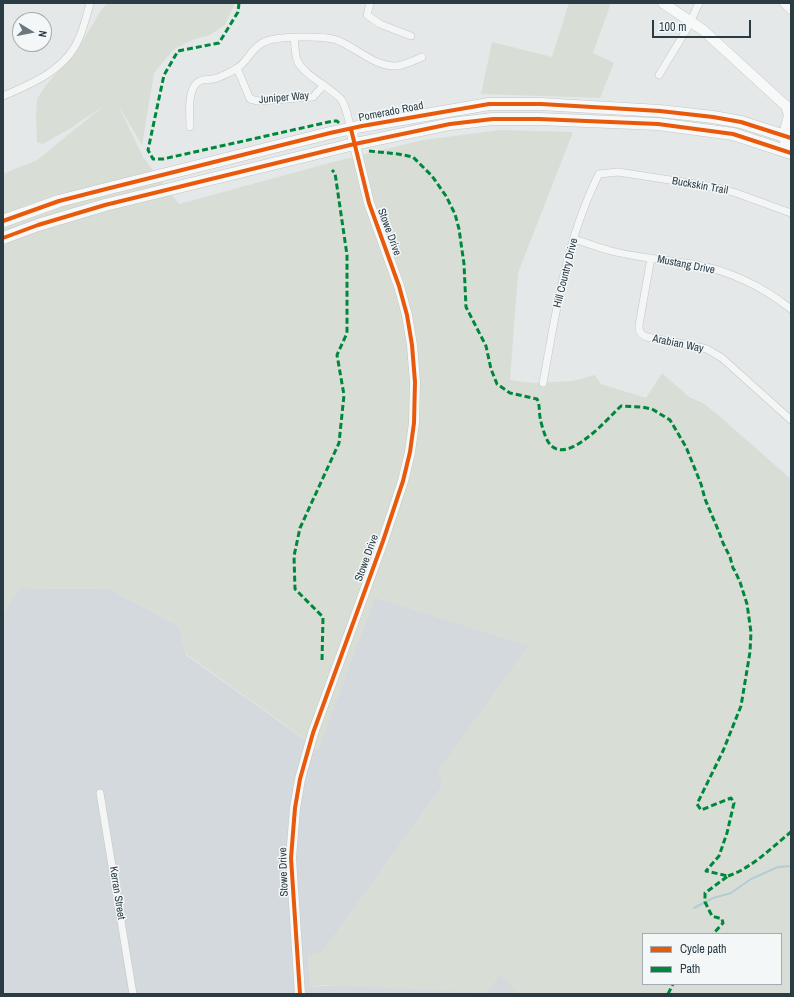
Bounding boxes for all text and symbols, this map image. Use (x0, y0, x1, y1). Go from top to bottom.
north arrow (12, 12, 52, 52)
scale bar (654, 12, 753, 38)
text: 100 m (659, 19, 686, 35)
text: N (35, 29, 50, 38)
street label: Juniper Way (258, 89, 310, 107)
street label: Pomerado Road (358, 99, 424, 125)
street label: Buckskin Trail (671, 175, 729, 197)
street label: Stowe Drive (374, 207, 404, 257)
street label: Hill Country Drive (551, 237, 581, 309)
street label: Mustang Drive (656, 253, 716, 277)
street label: Arabian Way (651, 332, 705, 356)
street label: Stowe Drive (352, 533, 382, 583)
street label: Stowe Drive (277, 847, 291, 897)
street label: Kerran Street (106, 865, 128, 921)
legend (642, 933, 782, 985)
text: Cycle path (680, 941, 727, 957)
text: Path (680, 961, 700, 977)

